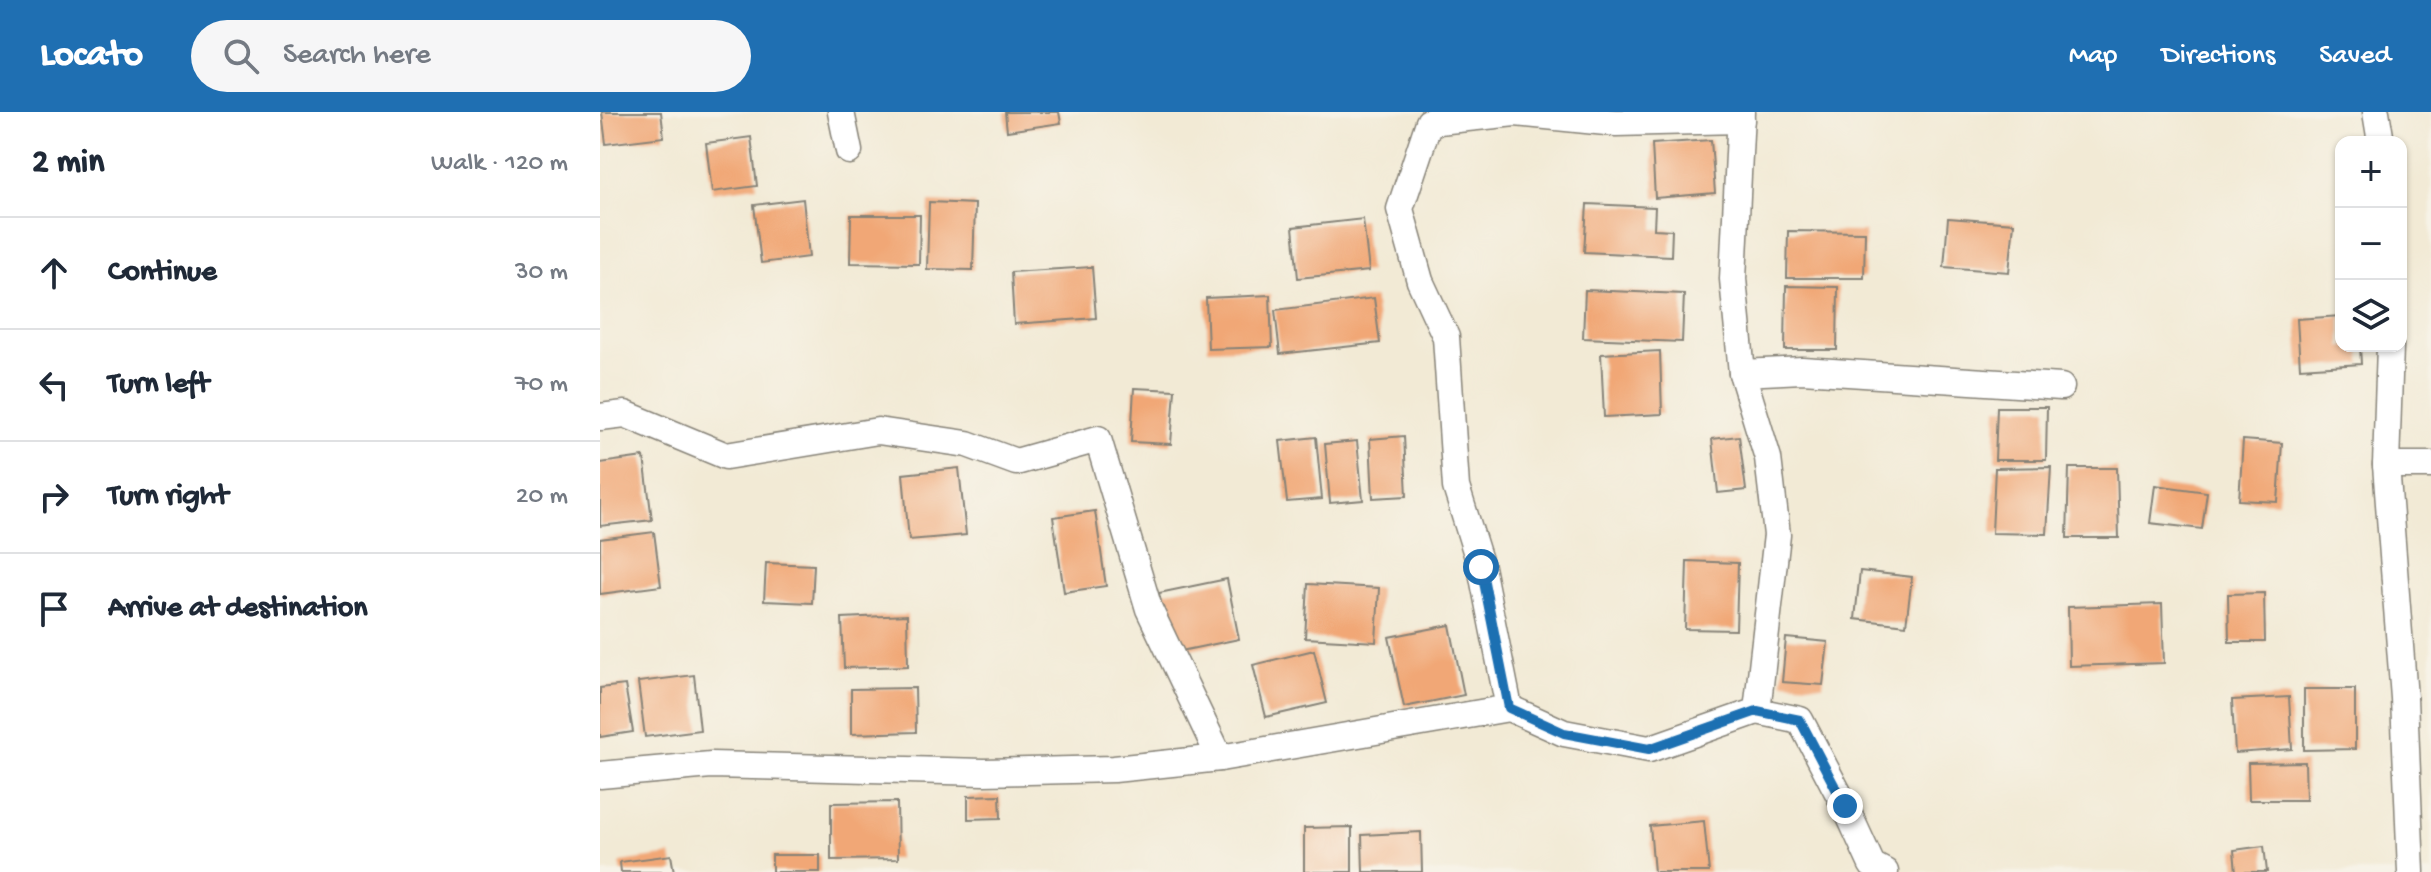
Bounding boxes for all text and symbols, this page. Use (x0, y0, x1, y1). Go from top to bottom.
search box (191, 20, 751, 92)
text: Locato (40, 34, 143, 78)
icon: search (219, 34, 263, 78)
text: Search here (283, 39, 431, 74)
text: Map (2069, 40, 2117, 73)
text: Directions (2161, 40, 2275, 73)
text: Saved (2319, 40, 2391, 73)
map controls (2335, 136, 2407, 352)
button: + (2335, 136, 2407, 208)
text: 2 min (32, 144, 104, 184)
text: Walk · 120 m (431, 149, 568, 180)
button: − (2335, 208, 2407, 280)
icon: ahead (32, 251, 76, 295)
text: Continue (108, 256, 217, 291)
text: 30 m (515, 258, 568, 289)
button: layers (2335, 280, 2407, 352)
icon: left (32, 363, 76, 407)
text: Turn left (108, 368, 209, 403)
text: 70 m (515, 370, 568, 401)
icon: right (32, 475, 76, 519)
text: Turn right (108, 480, 228, 515)
text: 20 m (516, 482, 568, 513)
route start (1463, 549, 1499, 585)
icon: arrive (32, 587, 76, 631)
text: Arrive at destination (108, 592, 368, 627)
route end (1827, 788, 1863, 824)

